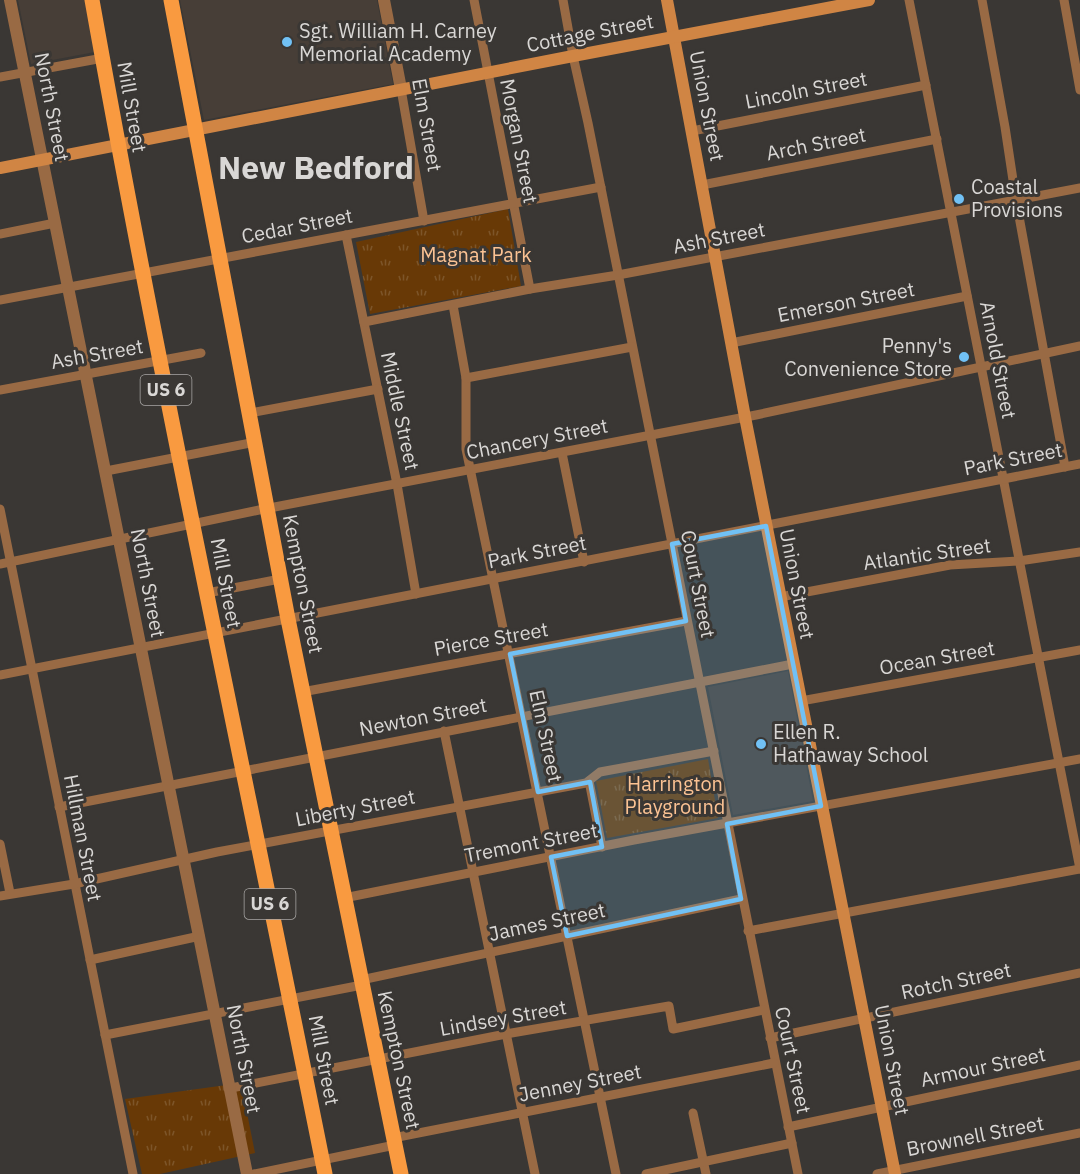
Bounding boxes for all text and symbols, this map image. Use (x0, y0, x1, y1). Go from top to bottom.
street label: Cottage Street (524, 7, 656, 58)
place label: Sgt. William H. Carney Memorial Academy (299, 17, 497, 67)
marker: Sgt. William H. Carney Memorial Academy (280, 35, 294, 49)
street label: Union Street (684, 48, 731, 163)
street label: North Street (29, 50, 76, 164)
street label: Mill Street (111, 59, 154, 154)
street label: Lincoln Street (743, 64, 869, 115)
street label: Elm Street (406, 76, 449, 174)
street label: Morgan Street (494, 76, 545, 206)
street label: Arch Street (764, 121, 868, 166)
district label: New Bedford (218, 146, 414, 188)
place label: Coastal Provisions (971, 173, 1063, 223)
marker: Coastal Provisions (952, 192, 966, 206)
street label: Cedar Street (239, 202, 355, 250)
street label: Ash Street (670, 215, 767, 260)
park label: Magnat Park (420, 241, 532, 268)
street label: Emerson Street (775, 275, 917, 328)
street label: Arnold Street (974, 299, 1023, 421)
street label: Ash Street (49, 332, 145, 375)
place label: Penny's Convenience Store (784, 332, 952, 382)
street label: Middle Street (375, 349, 426, 473)
marker: Penny's Convenience Store (957, 350, 971, 364)
road number: US 6 (140, 375, 192, 405)
street label: Chancery Street (464, 412, 610, 465)
street label: Park Street (961, 436, 1065, 481)
street label: Kempton Street (277, 512, 330, 656)
street label: North Street (125, 526, 172, 640)
street label: Union Street (774, 526, 821, 641)
street label: Court Street (675, 528, 722, 640)
street label: Park Street (485, 529, 589, 574)
street label: Atlantic Street (861, 531, 993, 576)
street label: Mill Street (204, 535, 248, 630)
street label: Pierce Street (432, 615, 550, 662)
street label: Ocean Street (877, 634, 997, 681)
street label: Elm Street (523, 687, 569, 785)
street label: Newton Street (357, 691, 489, 742)
place label: Ellen R. Hathaway School (773, 718, 928, 768)
marker: Ellen R. Hathaway School (754, 737, 768, 751)
park label: Harrington Playground (625, 770, 725, 820)
street label: Hillman Street (58, 772, 109, 904)
street label: Liberty Street (293, 783, 417, 832)
street label: Tremont Street (462, 816, 600, 869)
road number: US 6 (244, 889, 296, 919)
street label: James Street (486, 896, 608, 947)
street label: Rotch Street (898, 956, 1013, 1005)
street label: Kempton Street (372, 988, 427, 1132)
street label: Lindsey Street (437, 993, 568, 1042)
street label: North Street (221, 1002, 268, 1116)
street label: Union Street (869, 1002, 916, 1117)
street label: Court Street (769, 1004, 818, 1116)
street label: Mill Street (302, 1012, 346, 1107)
street label: Armour Street (918, 1040, 1048, 1093)
street label: Jenney Street (516, 1057, 644, 1108)
street label: Brownell Street (904, 1109, 1046, 1162)

